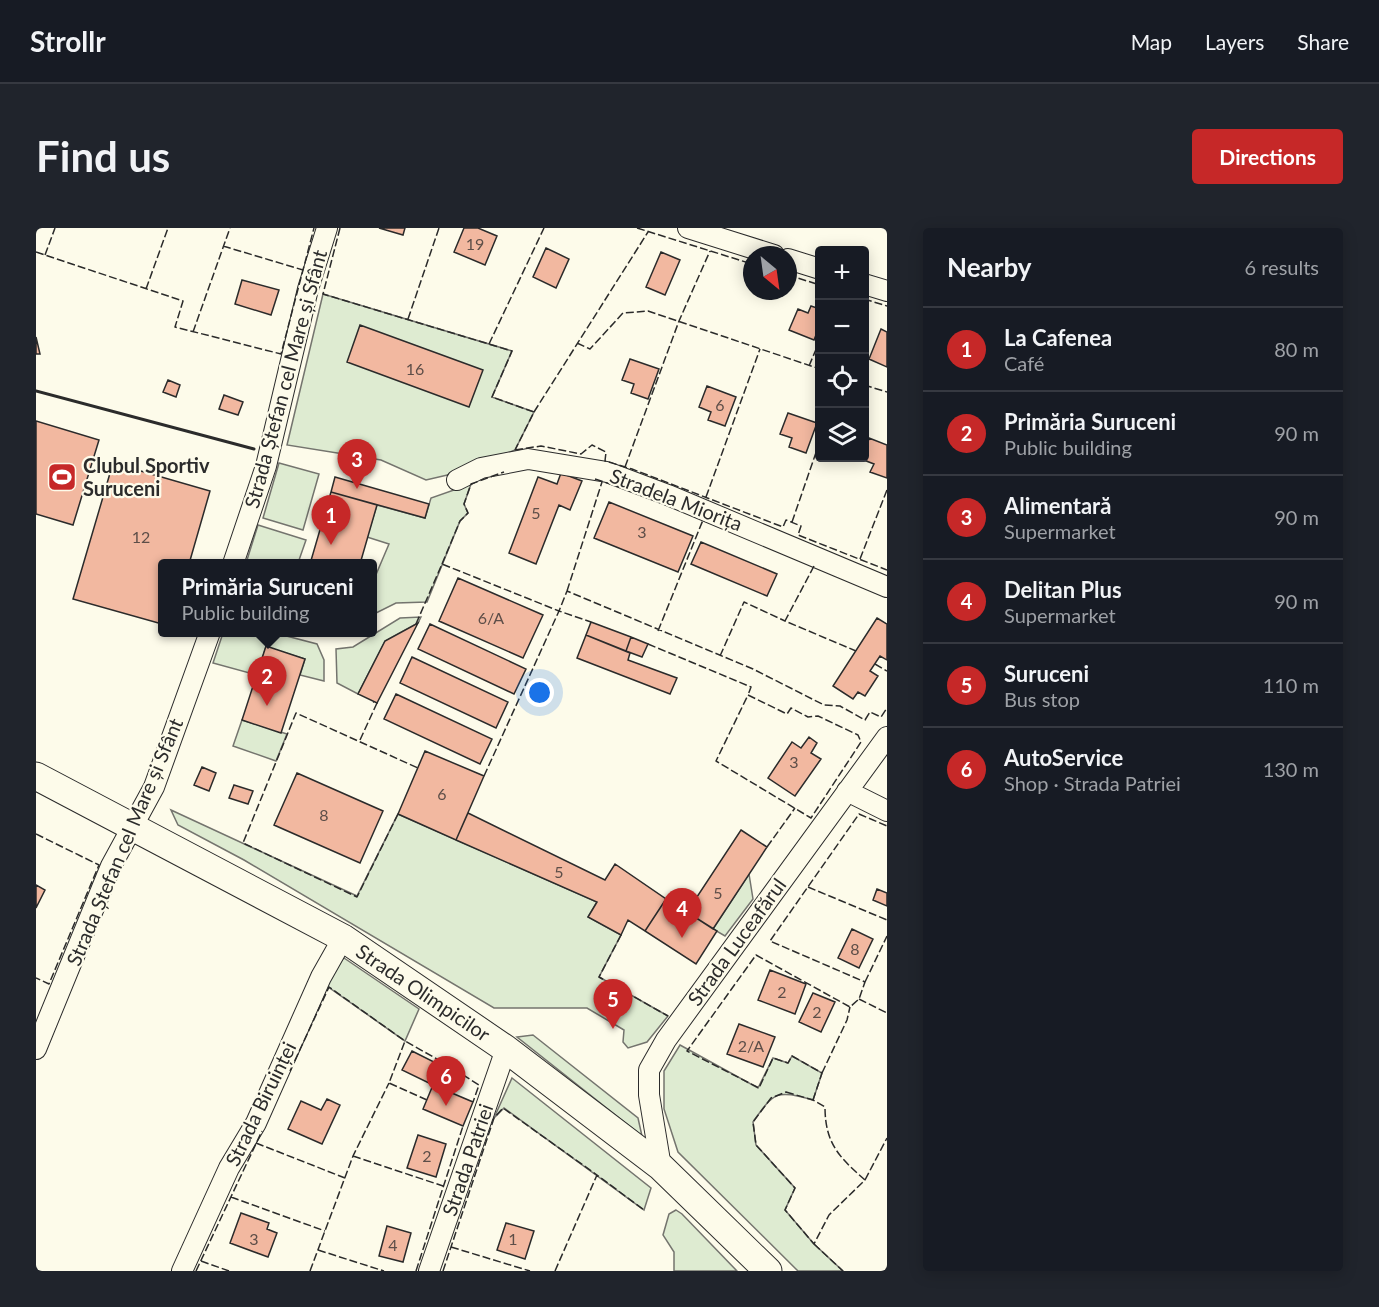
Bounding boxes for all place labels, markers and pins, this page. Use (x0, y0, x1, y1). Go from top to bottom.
pin: 3 (338, 440, 376, 489)
place label: Clubul Sportiv Suruceni (83, 453, 210, 500)
sports icon: Clubul Sportiv Suruceni (46, 461, 78, 493)
pin: 1 (312, 496, 350, 545)
pin: 2 (248, 656, 286, 706)
pin: 4 (662, 888, 702, 938)
pin: 5 (594, 980, 632, 1029)
pin: 6 (426, 1056, 466, 1106)

